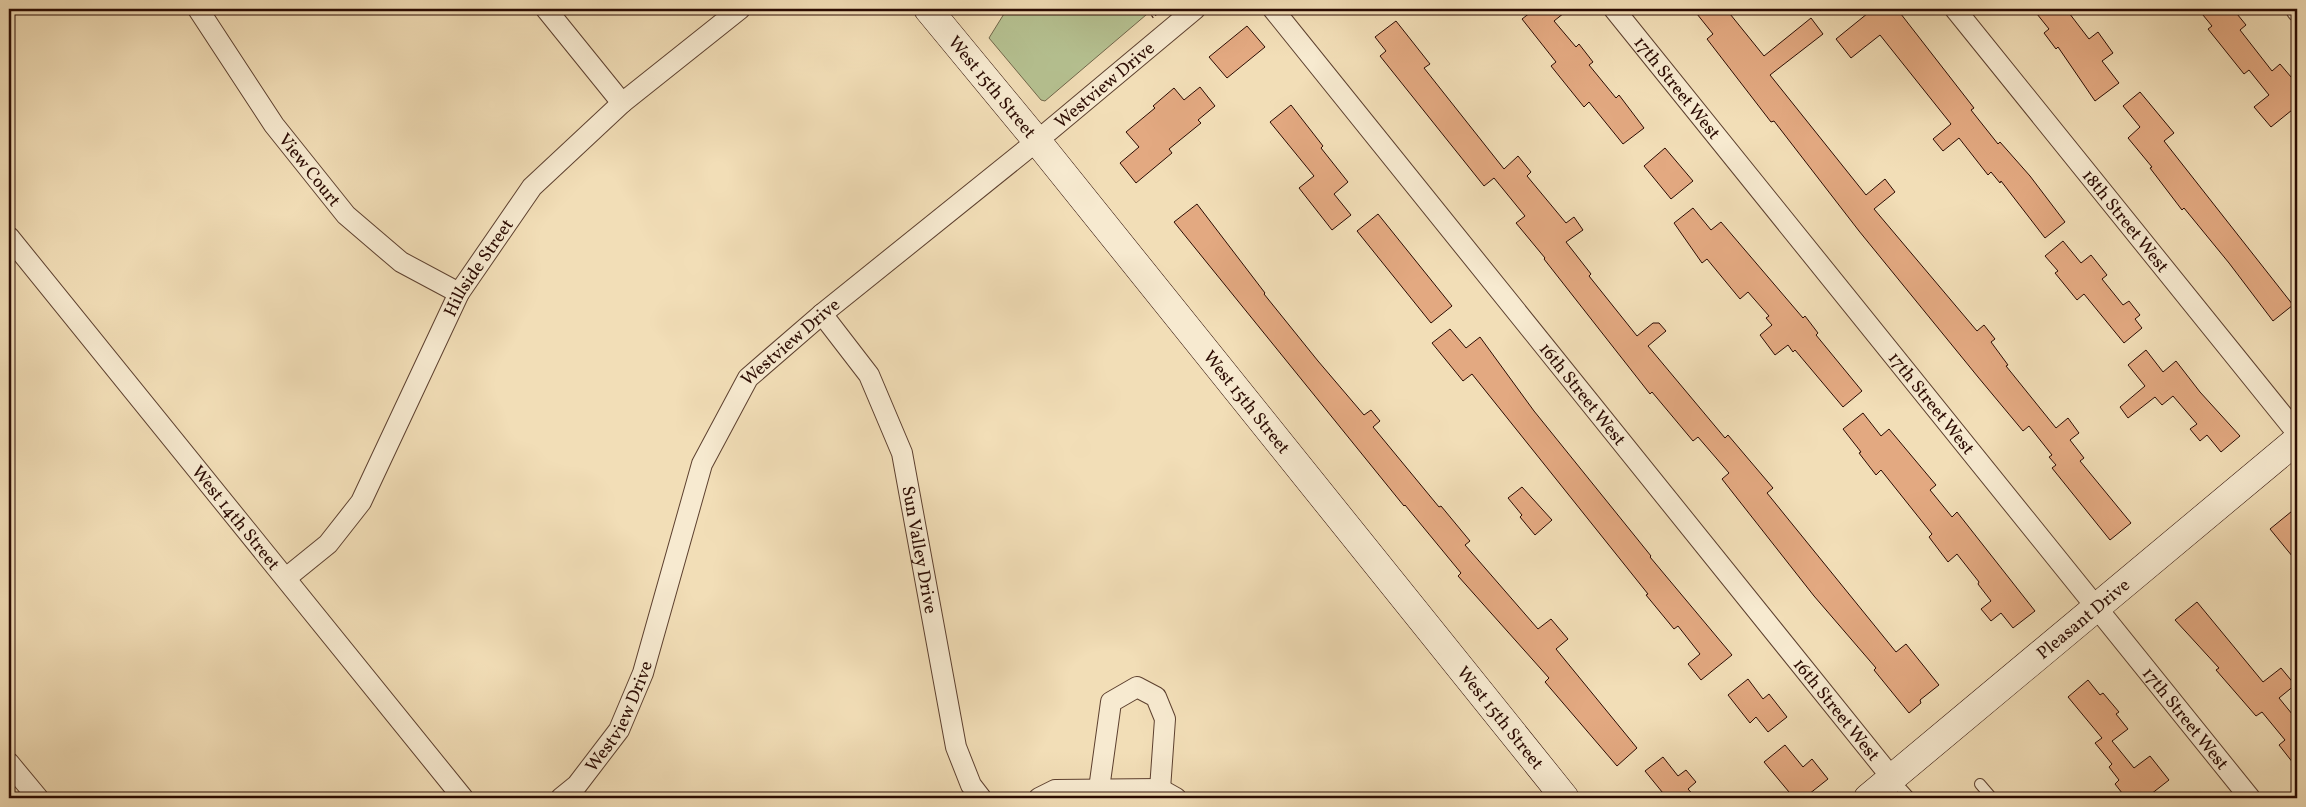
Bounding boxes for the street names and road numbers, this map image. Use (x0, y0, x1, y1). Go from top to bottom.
street label: West 15th Street (941, 31, 1041, 145)
street label: 17th Street West (1627, 32, 1725, 145)
street label: Westview Drive (1050, 37, 1161, 135)
street label: View Court (272, 129, 346, 213)
street label: 18th Street West (2075, 165, 2174, 279)
street label: Hillside Street (439, 214, 520, 321)
street label: Westview Drive (736, 293, 846, 393)
street label: 16th Street West (1532, 338, 1631, 452)
street label: West 15th Street (1196, 346, 1295, 460)
street label: 17th Street West (1881, 347, 1980, 461)
street label: West 14th Street (185, 461, 285, 576)
street label: Sun Valley Drive (894, 484, 942, 616)
street label: Pleasant Drive (2032, 573, 2136, 666)
street label: 16th Street West (1786, 653, 1885, 767)
street label: Westview Drive (580, 658, 660, 778)
street label: West 15th Street (1450, 662, 1549, 776)
street label: 17th Street West (2135, 662, 2234, 776)

